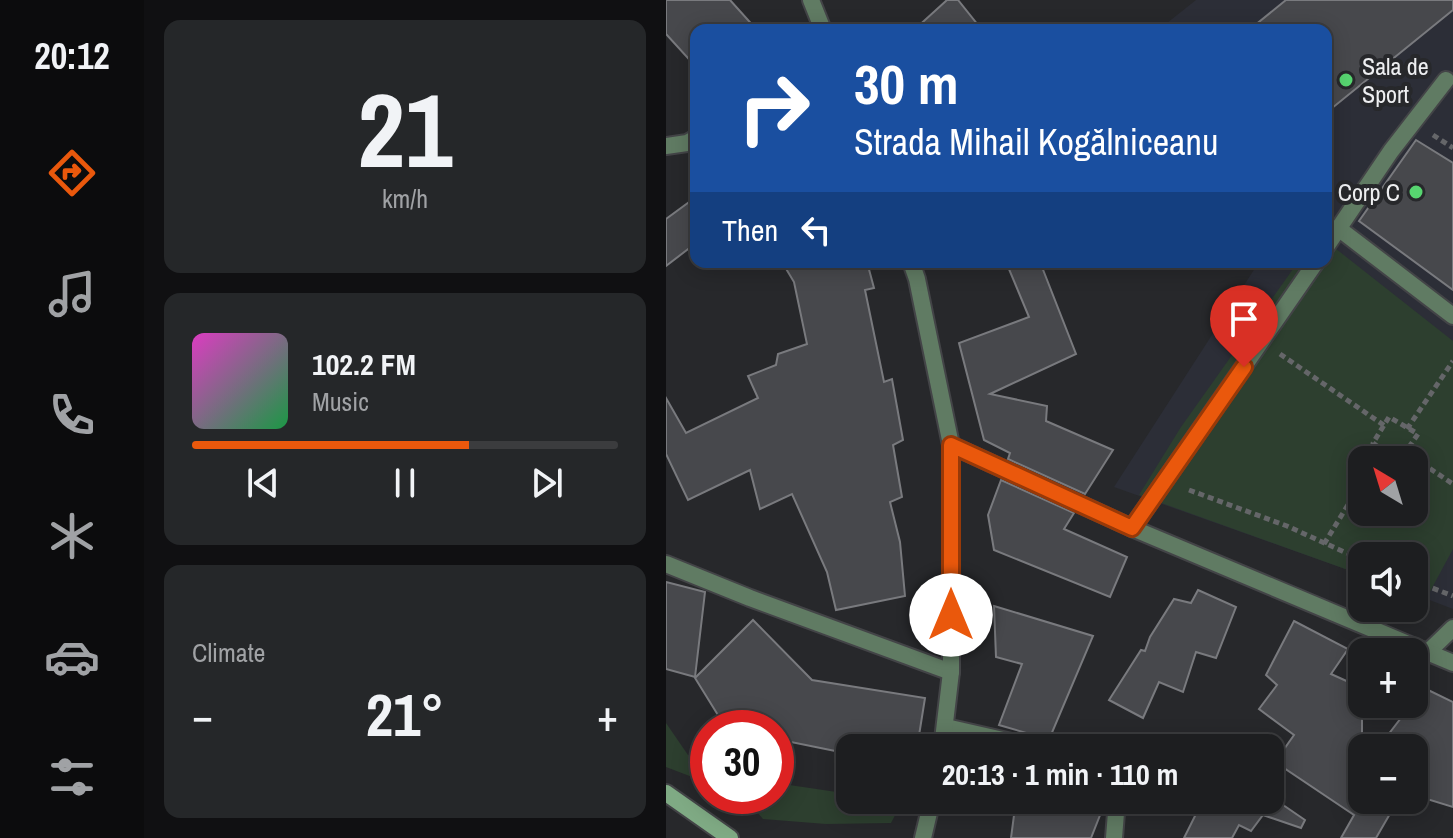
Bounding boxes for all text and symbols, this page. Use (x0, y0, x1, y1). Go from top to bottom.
text: 20:12 (34, 32, 110, 80)
text: 30 m (854, 46, 959, 121)
place label: Sala de Sport (1362, 50, 1429, 110)
icon: right (722, 56, 826, 160)
text: 21 (358, 59, 452, 199)
marker: Sala de Sport (1337, 71, 1355, 89)
text: Strada Mihail Kogălniceanu (854, 118, 1218, 166)
icon: directions (44, 145, 100, 201)
place label: Corp C (1338, 176, 1400, 208)
text: km/h (382, 181, 428, 216)
marker: Corp C (1407, 183, 1425, 201)
icon: left (794, 208, 838, 252)
text: Then (722, 210, 778, 250)
icon: music (44, 266, 100, 322)
pin (1210, 285, 1278, 367)
icon: arrive (1222, 297, 1266, 341)
text: 102.2 FM (312, 344, 416, 384)
text: Music (312, 384, 369, 419)
icon: phone (44, 387, 100, 443)
north arrow (1348, 446, 1428, 526)
map controls (1348, 446, 1428, 814)
icon: previous (241, 461, 285, 505)
icon: pause (383, 461, 427, 505)
icon: next (525, 461, 569, 505)
icon: climate (44, 508, 100, 564)
button: sound (1348, 542, 1428, 622)
position arrow (909, 573, 993, 657)
icon: car (44, 629, 100, 685)
text: Climate (192, 635, 265, 670)
button: + (1348, 638, 1428, 718)
text: 21° (366, 674, 444, 755)
text: − (192, 685, 213, 745)
text: + (597, 685, 618, 745)
speed limit sign: 30 (690, 710, 794, 814)
button: − (1348, 734, 1428, 814)
icon: filters (44, 749, 100, 805)
text: 20:13 · 1 min · 110 m (942, 754, 1178, 794)

